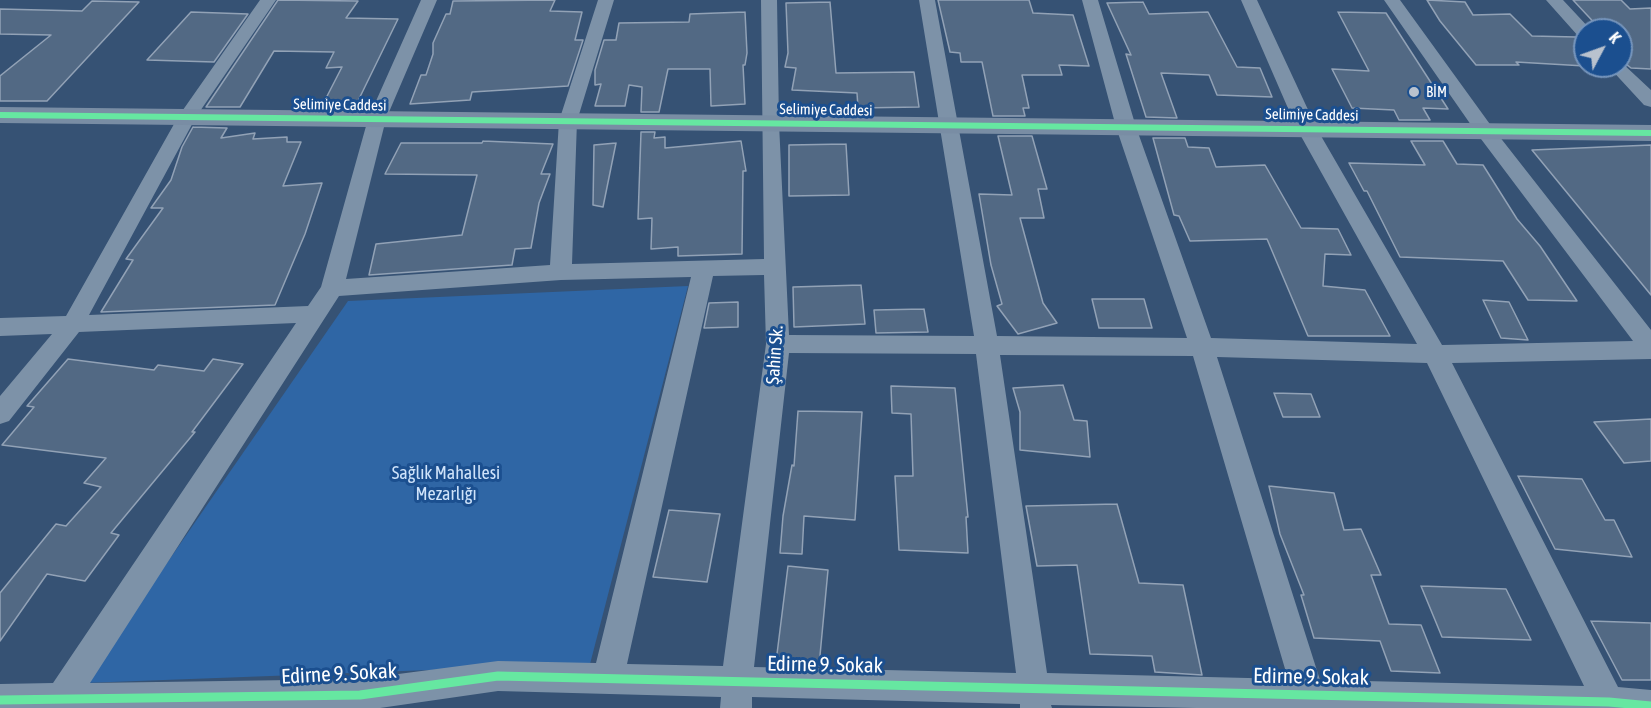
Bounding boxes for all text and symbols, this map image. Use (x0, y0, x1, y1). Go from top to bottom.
north arrow (1573, 18, 1633, 78)
text: K (1606, 29, 1624, 46)
place label: BİM (1426, 83, 1447, 101)
marker: BİM (1407, 85, 1421, 99)
street label: Selimiye Caddesi (293, 95, 387, 115)
street label: Selimiye Caddesi (779, 100, 873, 120)
street label: Selimiye Caddesi (1265, 105, 1359, 125)
street label: Şahin Sk. (762, 325, 788, 385)
park label: Sağlık Mahallesi Mezarlığı (392, 462, 500, 504)
street label: Edirne 9. Sokak (767, 651, 883, 679)
street label: Edirne 9. Sokak (280, 658, 398, 690)
street label: Edirne 9. Sokak (1253, 663, 1369, 691)

